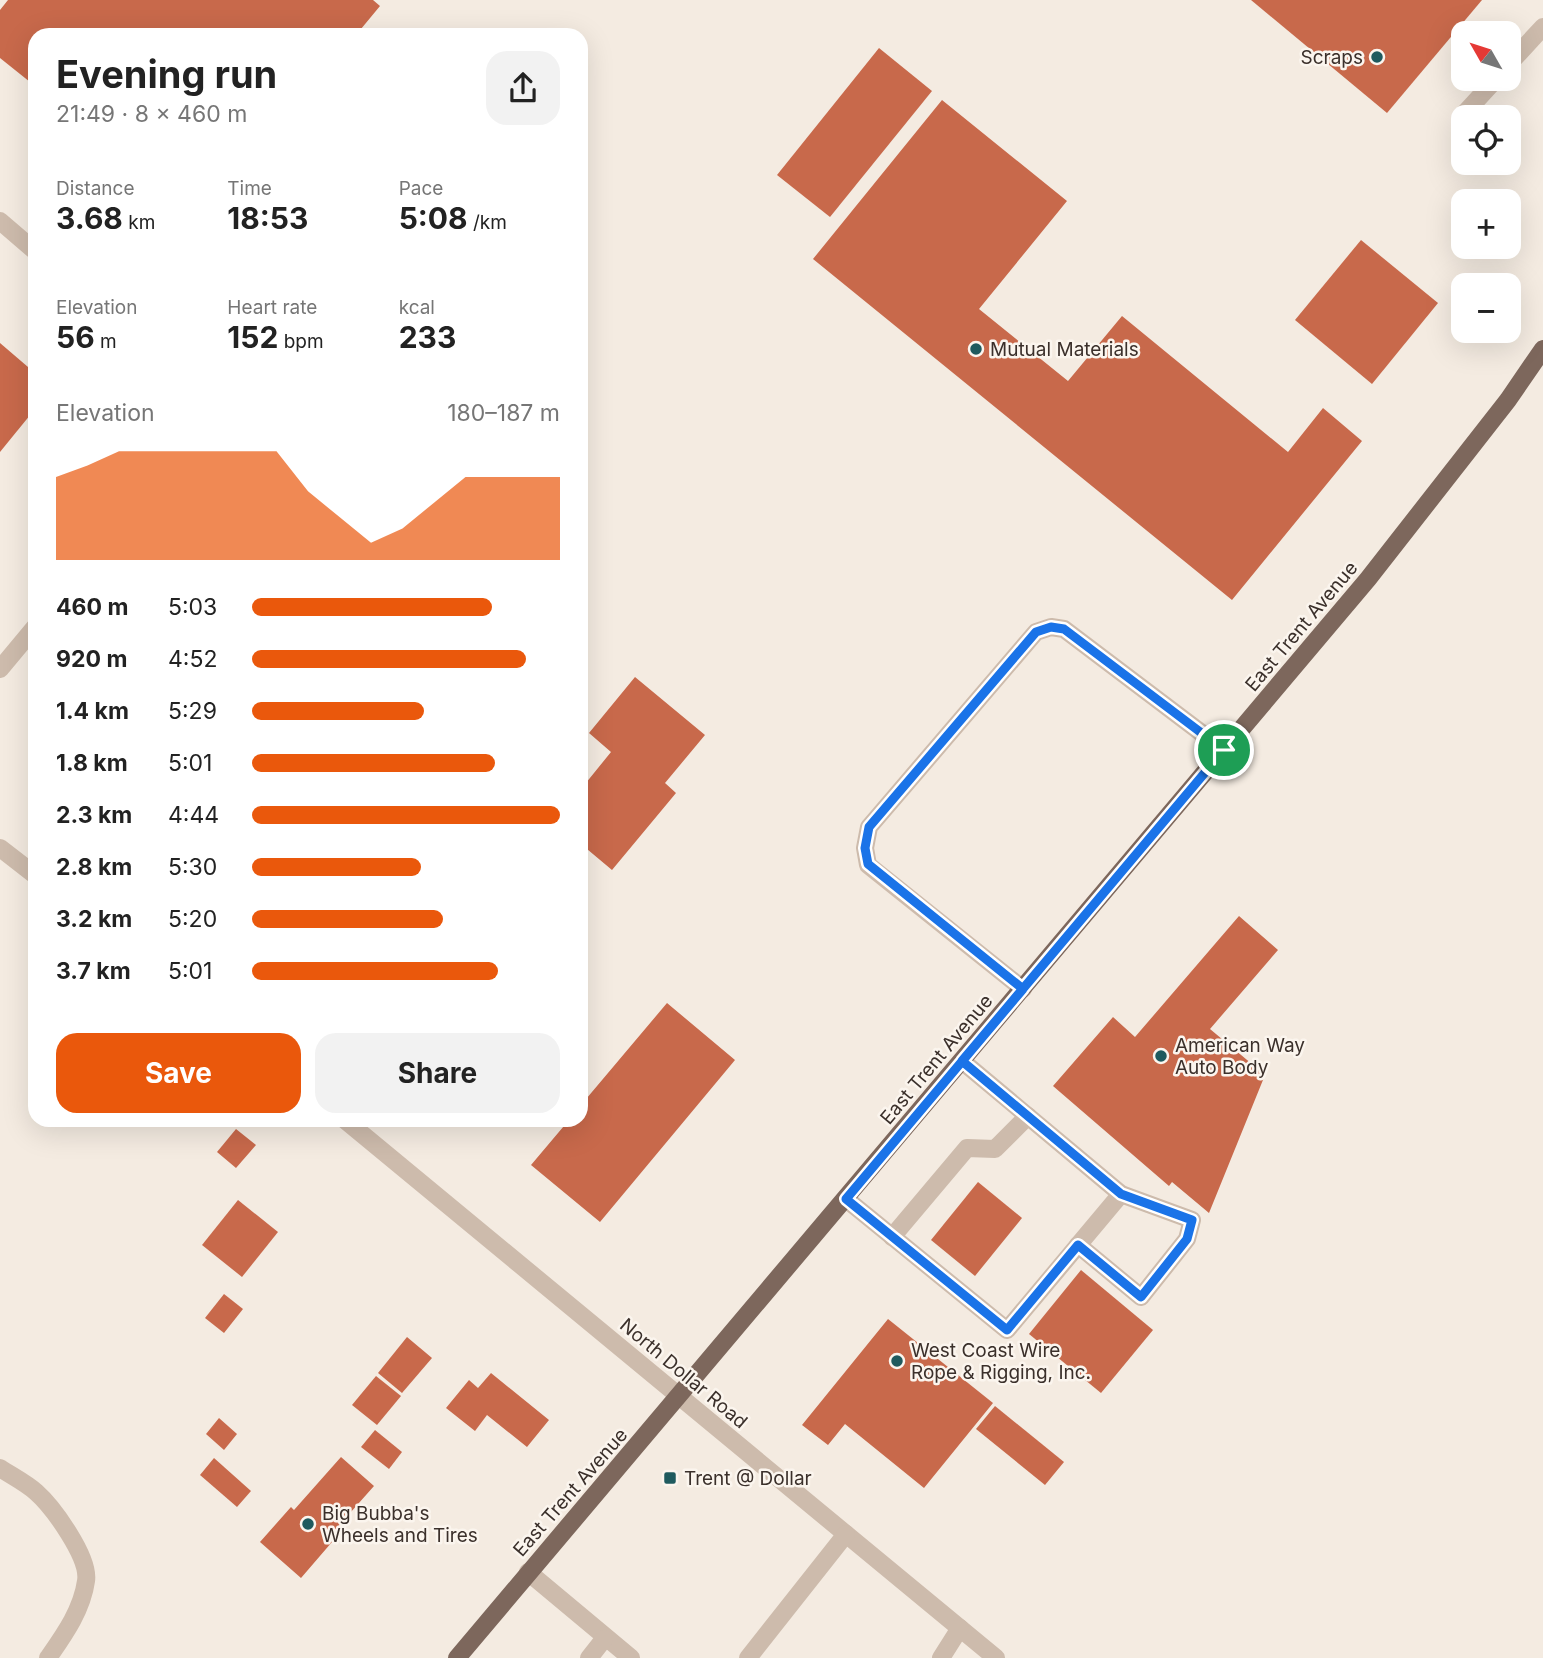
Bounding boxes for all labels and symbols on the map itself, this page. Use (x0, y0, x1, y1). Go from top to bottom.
north arrow (1451, 21, 1521, 91)
place label: Scraps (1300, 46, 1363, 69)
marker: Scraps (1369, 49, 1385, 65)
place label: Mutual Materials (990, 338, 1139, 361)
marker: Mutual Materials (968, 341, 984, 357)
street label: East Trent Avenue (1240, 557, 1362, 696)
pin (1194, 720, 1254, 780)
street label: East Trent Avenue (875, 990, 997, 1129)
place label: American Way Auto Body (1175, 1034, 1305, 1079)
marker: American Way Auto Body (1153, 1048, 1169, 1064)
street label: North Dollar Road (615, 1313, 752, 1433)
place label: West Coast Wire Rope & Rigging, Inc. (911, 1339, 1091, 1384)
marker: West Coast Wire Rope & Rigging, Inc. (889, 1353, 905, 1369)
street label: East Trent Avenue (508, 1424, 632, 1561)
place label: Trent @ Dollar (684, 1467, 812, 1490)
marker: Trent @ Dollar (662, 1470, 678, 1486)
place label: Big Bubba's Wheels and Tires (322, 1502, 478, 1547)
marker: Big Bubba's Wheels and Tires (300, 1516, 316, 1532)

